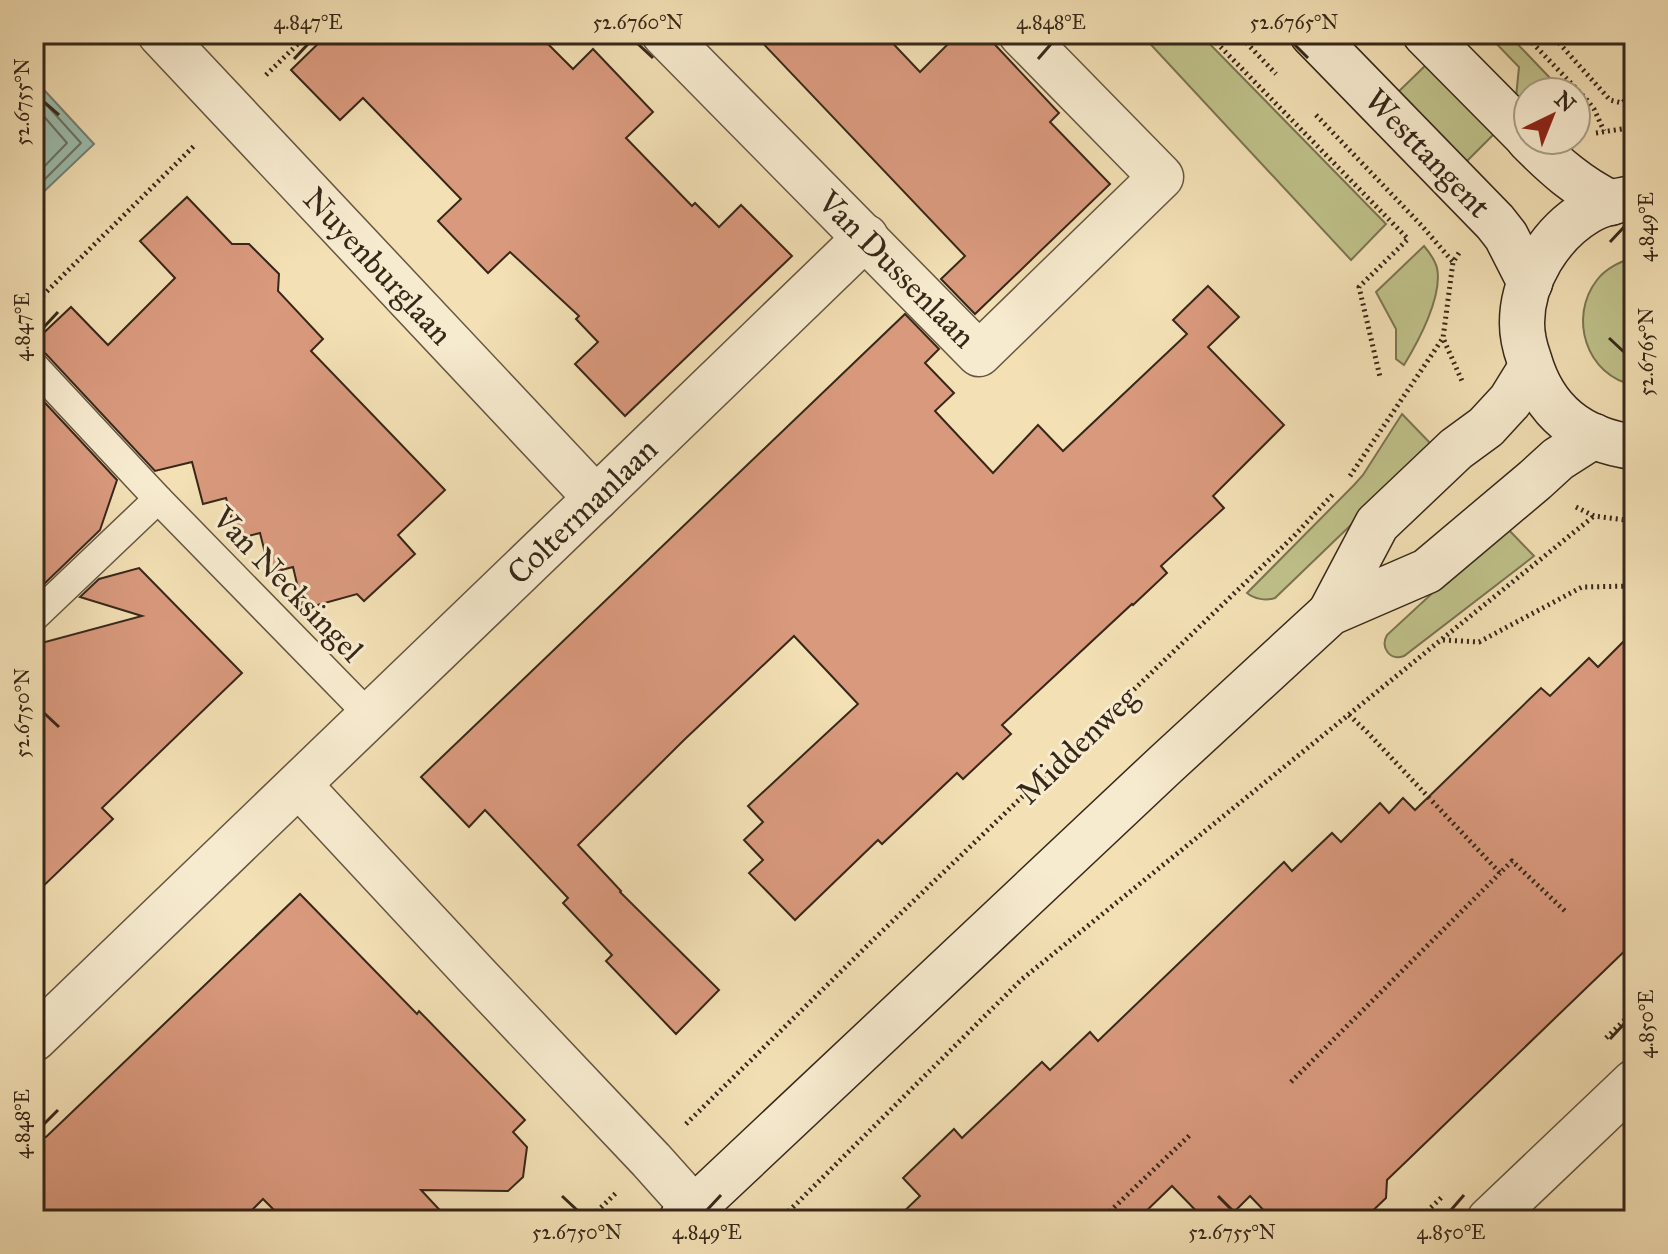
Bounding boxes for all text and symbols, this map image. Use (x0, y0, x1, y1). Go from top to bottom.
text: 4.847°E (274, 10, 342, 34)
text: 52.6760°N (593, 10, 683, 34)
text: 4.848°E (1016, 10, 1086, 34)
text: 52.6765°N (1250, 10, 1338, 34)
text: 52.6755°N (10, 58, 34, 146)
north arrow (1512, 76, 1592, 156)
street label: Westtangent (1357, 81, 1499, 226)
text: N (1549, 85, 1582, 118)
street label: Nuyenburglaan (295, 180, 460, 353)
street label: Van Dussenlaan (809, 182, 984, 356)
text: 4.849°E (1634, 192, 1658, 262)
text: 4.847°E (10, 293, 34, 361)
text: 52.6765°N (1634, 308, 1658, 396)
street label: Coltermanlaan (499, 430, 666, 593)
street label: Van Necksingel (203, 498, 372, 670)
text: 52.6750°N (10, 668, 34, 758)
street label: Middenweg (1009, 677, 1147, 813)
text: 4.850°E (1634, 990, 1658, 1058)
text: 4.848°E (10, 1089, 34, 1159)
text: 52.6750°N (532, 1220, 622, 1244)
text: 4.849°E (672, 1220, 742, 1244)
text: 52.6755°N (1188, 1220, 1276, 1244)
text: 4.850°E (1417, 1220, 1485, 1244)

